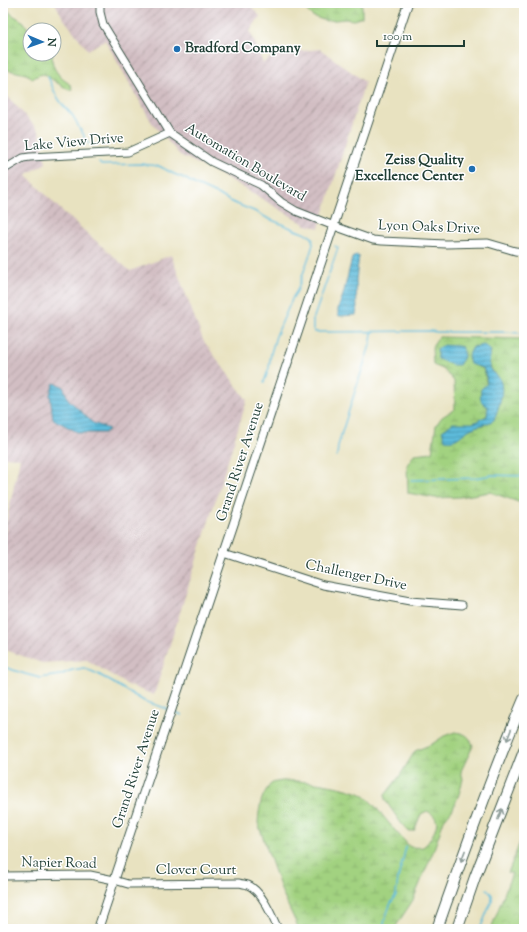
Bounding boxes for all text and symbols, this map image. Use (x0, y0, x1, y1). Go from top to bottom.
north arrow (22, 22, 62, 62)
scale bar (377, 22, 464, 48)
text: 100 m (383, 28, 412, 46)
text: N (43, 37, 59, 47)
place label: Bradford Company (185, 39, 301, 59)
marker: Bradford Company (172, 44, 182, 54)
street label: Automation Boulevard (181, 119, 309, 207)
street label: Lake View Drive (24, 129, 124, 157)
place label: Zeiss Quality Excellence Center (355, 151, 465, 187)
marker: Zeiss Quality Excellence Center (467, 164, 477, 174)
street label: Lyon Oaks Drive (378, 216, 480, 240)
street label: Grand River Avenue (212, 400, 270, 524)
street label: Challenger Drive (303, 555, 409, 597)
street label: Grand River Avenue (108, 707, 166, 831)
one-way arrow (505, 728, 513, 740)
one-way arrow (496, 808, 504, 820)
one-way arrow (458, 850, 466, 862)
street label: Napier Road (21, 853, 97, 875)
street label: Clover Court (156, 861, 237, 881)

